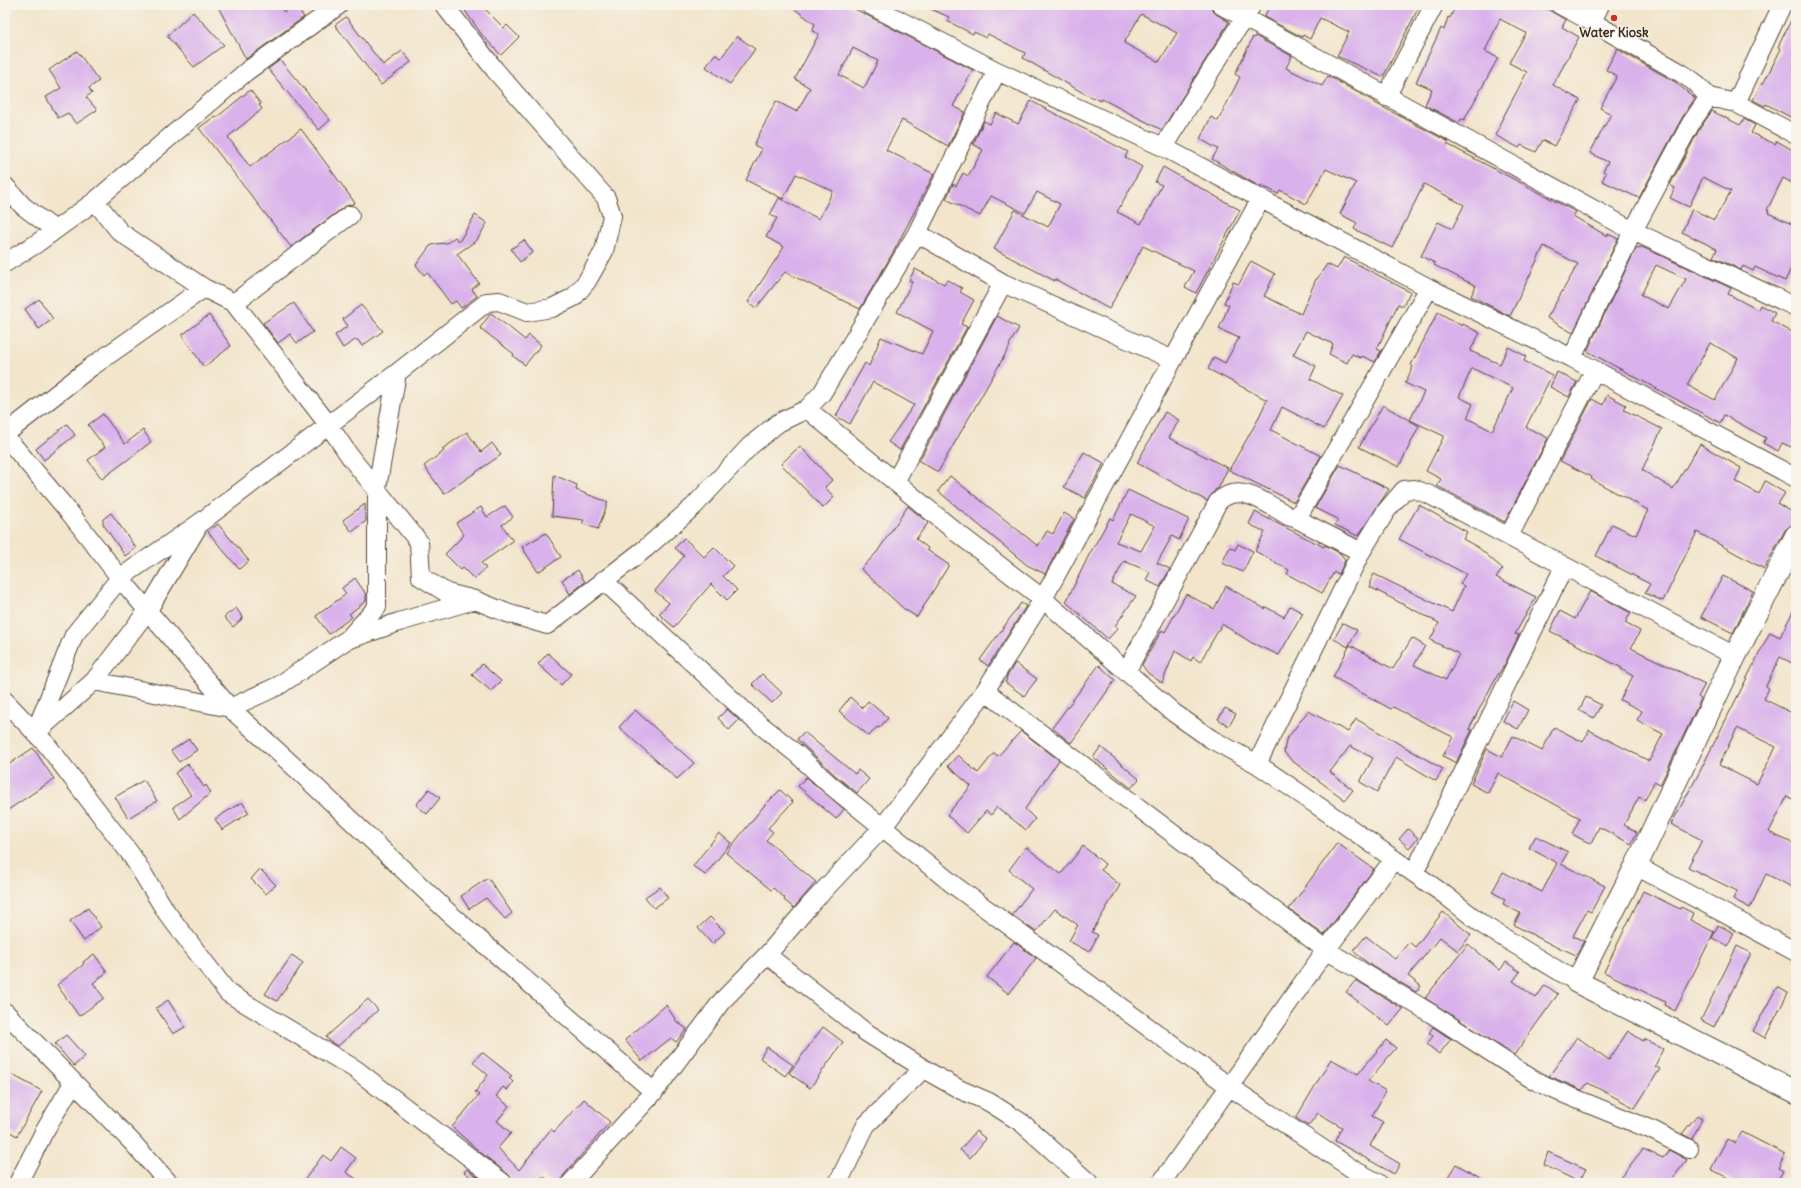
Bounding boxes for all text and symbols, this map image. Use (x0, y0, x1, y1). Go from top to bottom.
marker: Water Kiosk (1609, 13, 1619, 23)
place label: Water Kiosk (1579, 24, 1649, 41)

